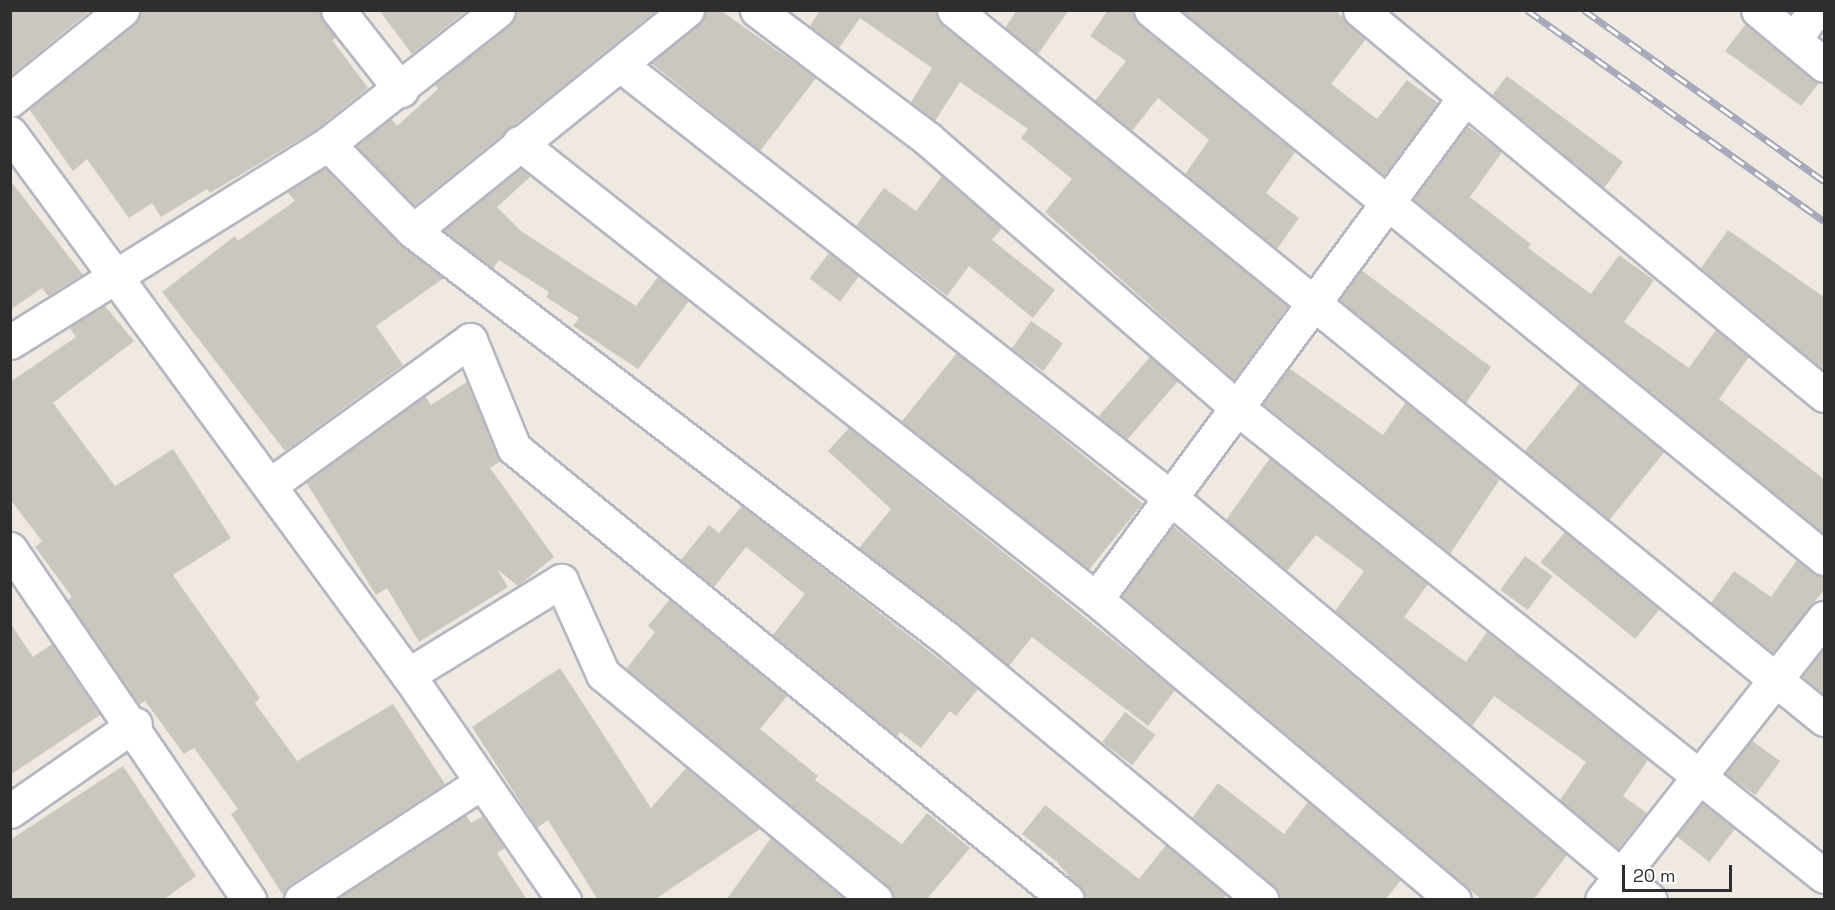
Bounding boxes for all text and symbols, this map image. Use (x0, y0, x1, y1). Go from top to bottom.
scale bar (1625, 853, 1734, 891)
text: 20 m (1633, 864, 1676, 887)

